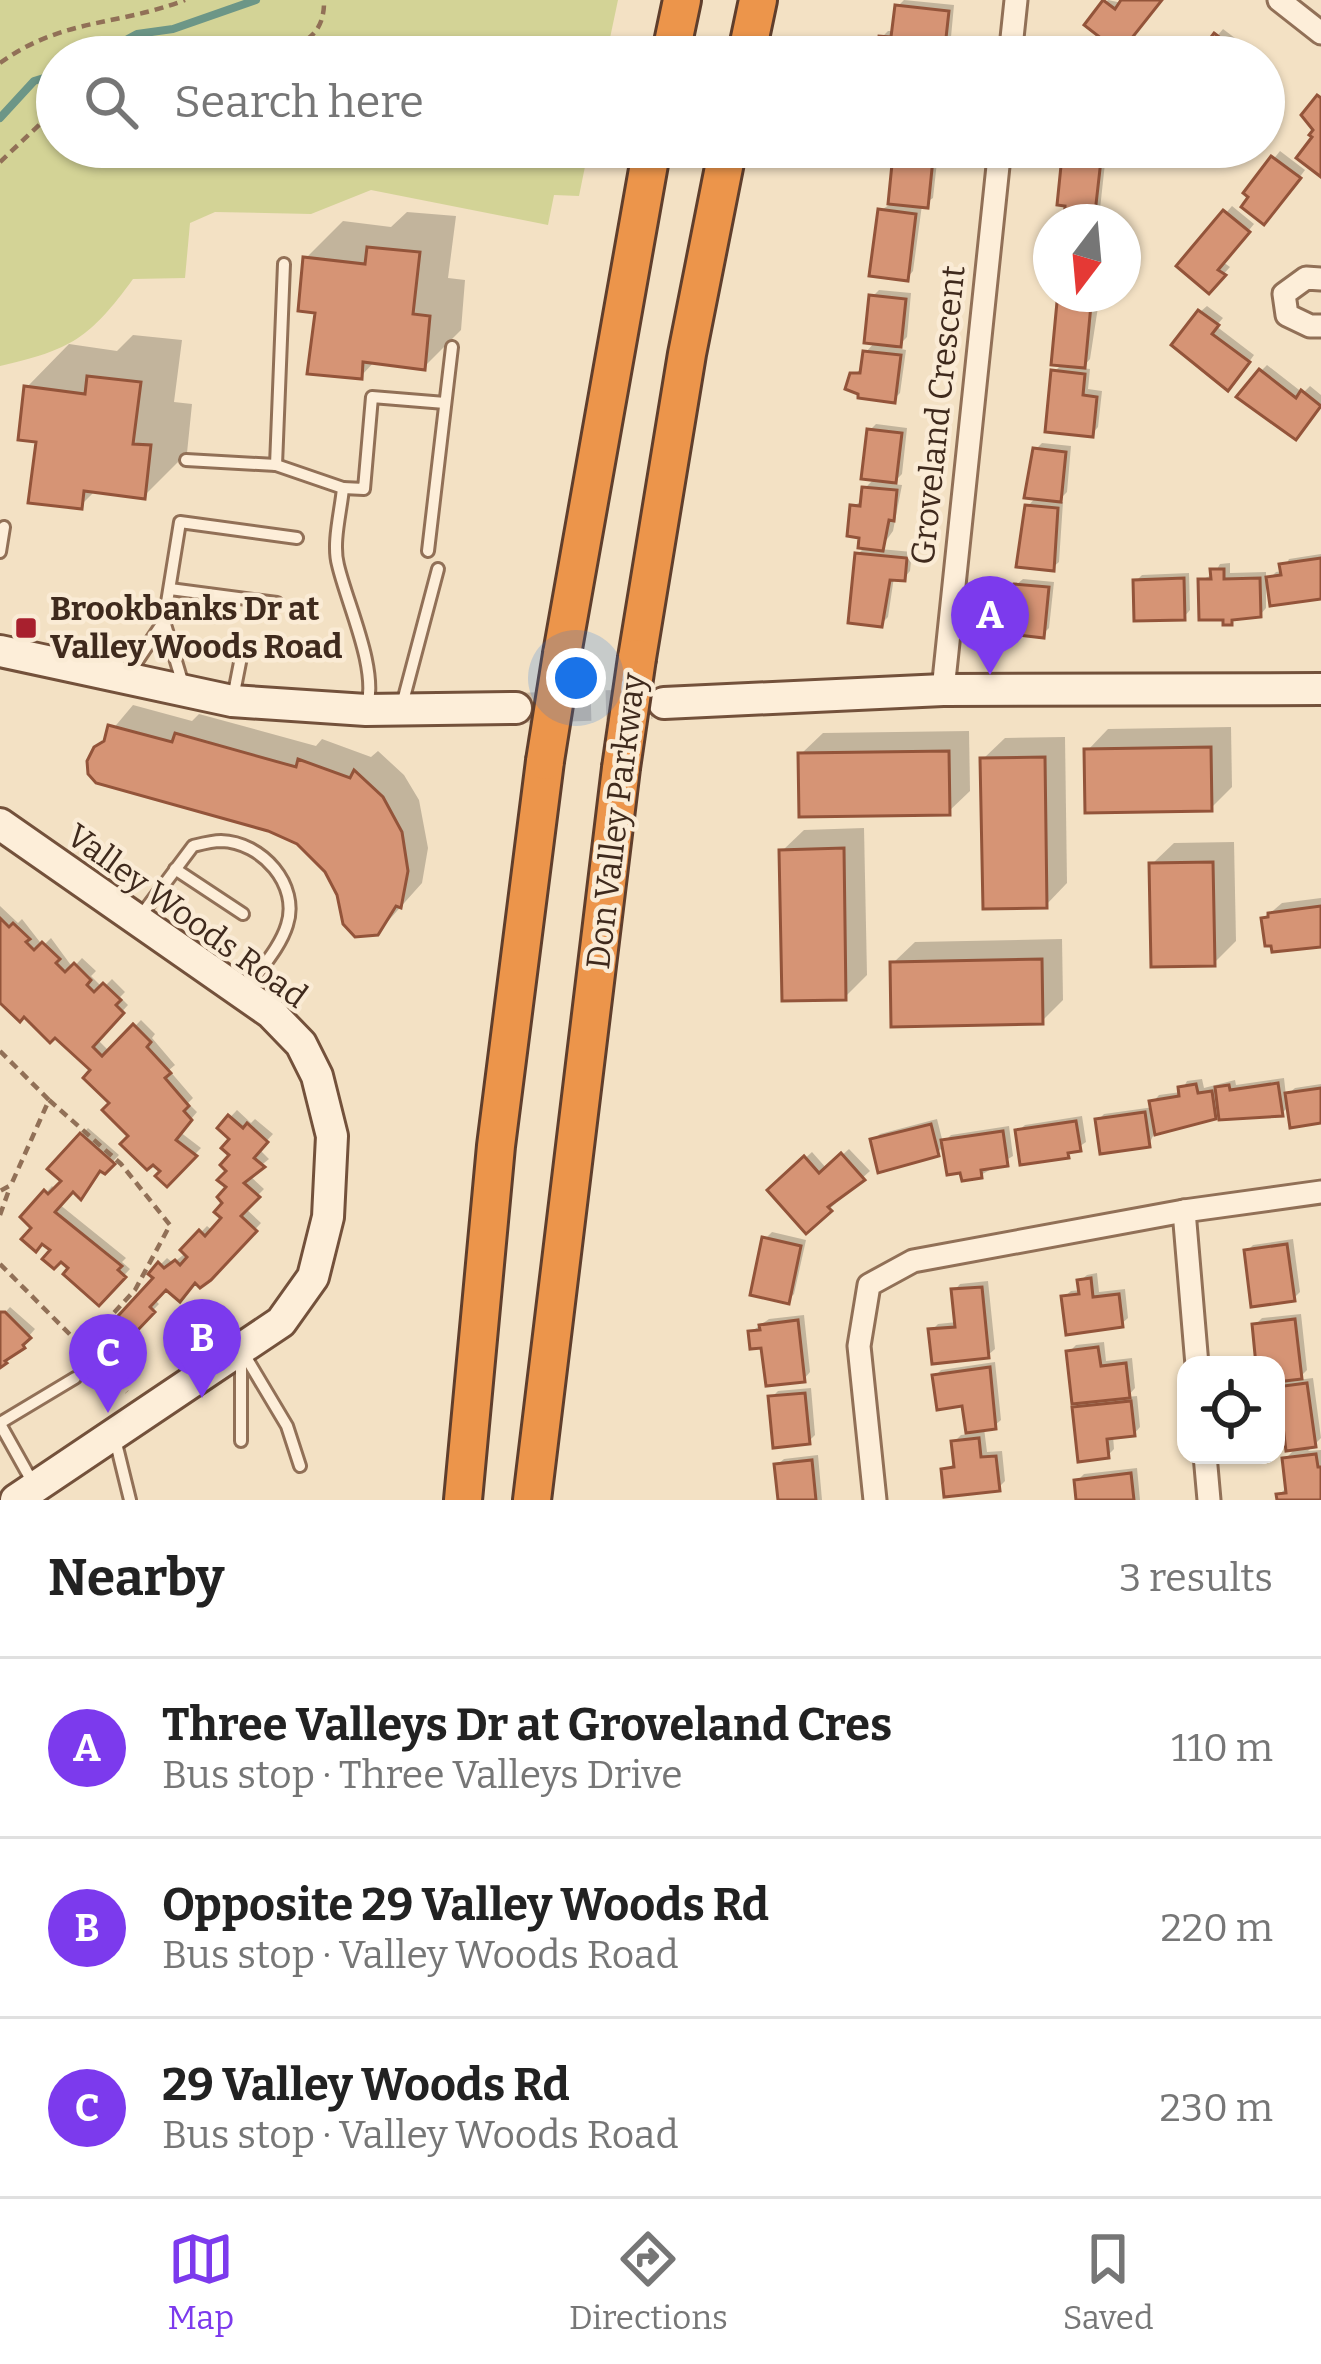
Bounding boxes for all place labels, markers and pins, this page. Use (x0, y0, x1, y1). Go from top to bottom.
pin: A (951, 576, 1029, 675)
place label: Brookbanks Dr at Valley Woods Road (50, 589, 343, 667)
marker: Brookbanks Dr at Valley Woods Road (13, 615, 39, 641)
pin: B (163, 1299, 241, 1398)
pin: C (69, 1314, 147, 1413)

